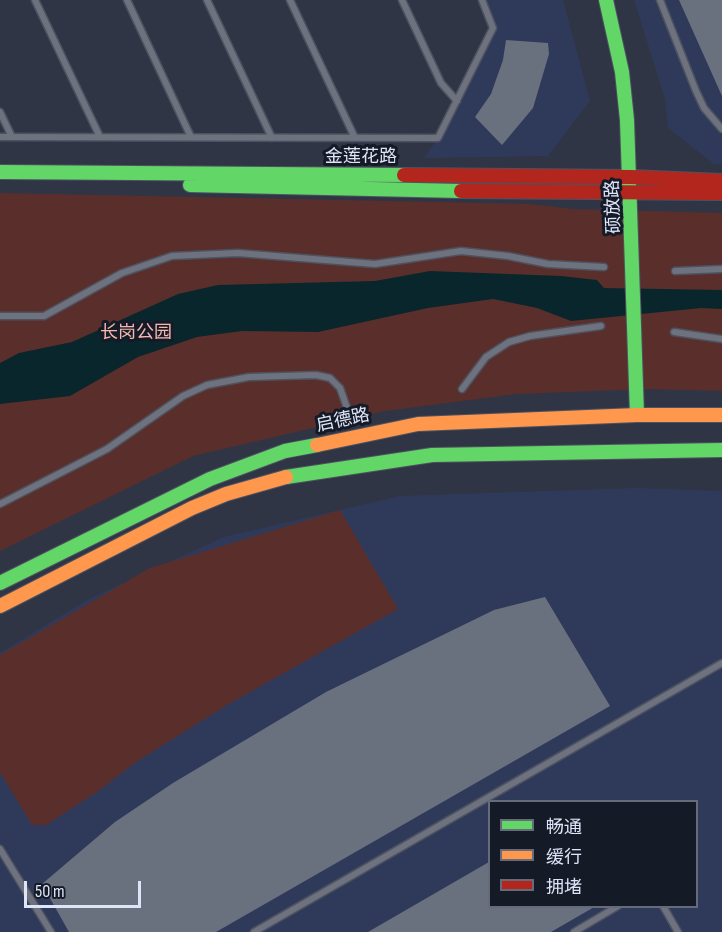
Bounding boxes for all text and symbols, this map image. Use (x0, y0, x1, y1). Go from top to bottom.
street label: 金莲花路 (325, 146, 397, 168)
street label: 硕放路 (602, 180, 626, 234)
park label: 长岗公园 (100, 322, 172, 344)
street label: 启德路 (314, 405, 372, 437)
legend (488, 800, 698, 908)
text: 畅通 (546, 817, 582, 838)
text: 缓行 (546, 847, 582, 868)
scale bar (27, 869, 144, 907)
text: 拥堵 (546, 877, 582, 898)
text: 50 m (35, 881, 65, 902)

